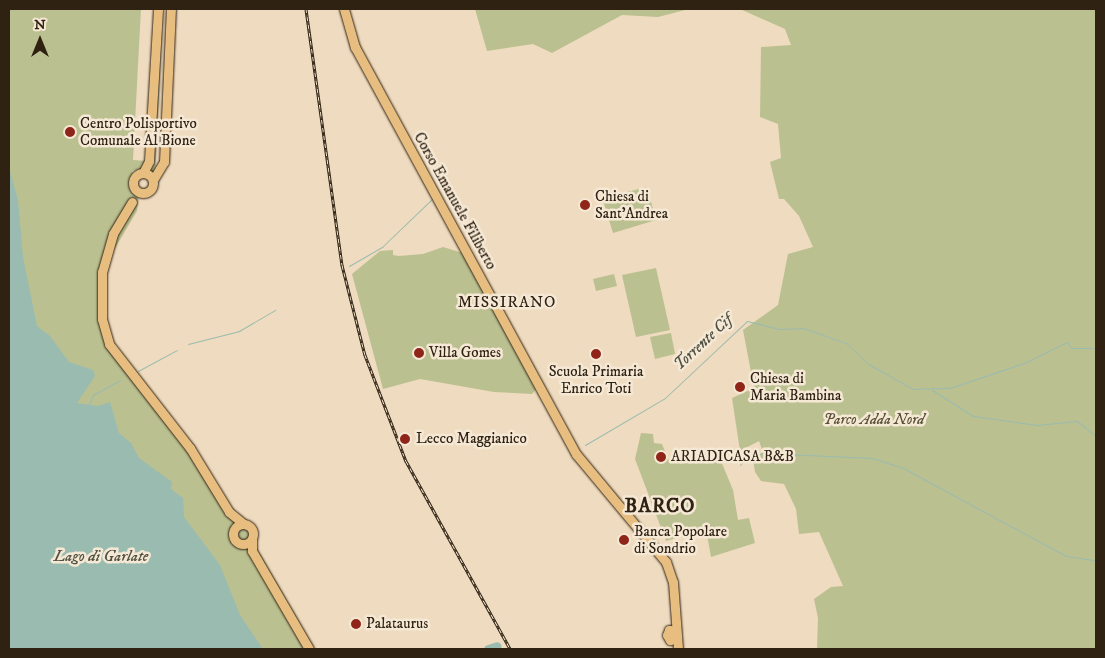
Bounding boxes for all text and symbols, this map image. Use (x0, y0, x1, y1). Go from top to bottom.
north arrow (15, 15, 65, 65)
text: N (34, 16, 46, 34)
place label: Centro Polisportivo Comunale Al Bione (80, 114, 197, 149)
marker: Centro Polisportivo Comunale Al Bione (64, 126, 76, 138)
street label: Corso Emanuele Filiberto (410, 129, 500, 273)
place label: Chiesa di Sant'Andrea (595, 187, 668, 222)
marker: Chiesa di Sant'Andrea (579, 199, 591, 211)
district label: MISSIRANO (457, 292, 557, 312)
water label: Torrente Cif (670, 310, 736, 374)
place label: Villa Gomes (429, 344, 501, 362)
marker: Villa Gomes (413, 347, 425, 359)
marker: Scuola Primaria Enrico Toti (590, 348, 602, 360)
place label: Scuola Primaria Enrico Toti (549, 362, 643, 397)
place label: Chiesa di Maria Bambina (750, 369, 841, 404)
marker: Chiesa di Maria Bambina (734, 381, 746, 393)
park label: Parco Adda Nord (824, 411, 924, 429)
place label: Lecco Maggianico (416, 430, 527, 448)
marker: Lecco Maggianico (398, 432, 412, 446)
place label: ARIADICASA B&B (671, 448, 794, 466)
marker: ARIADICASA B&B (655, 451, 667, 463)
district label: BARCO (624, 494, 696, 518)
place label: Banca Popolare di Sondrio (634, 522, 727, 557)
marker: Banca Popolare di Sondrio (618, 534, 630, 546)
water label: Lago di Garlate (54, 546, 148, 566)
place label: Palataurus (366, 615, 428, 633)
marker: Palataurus (350, 618, 362, 630)

